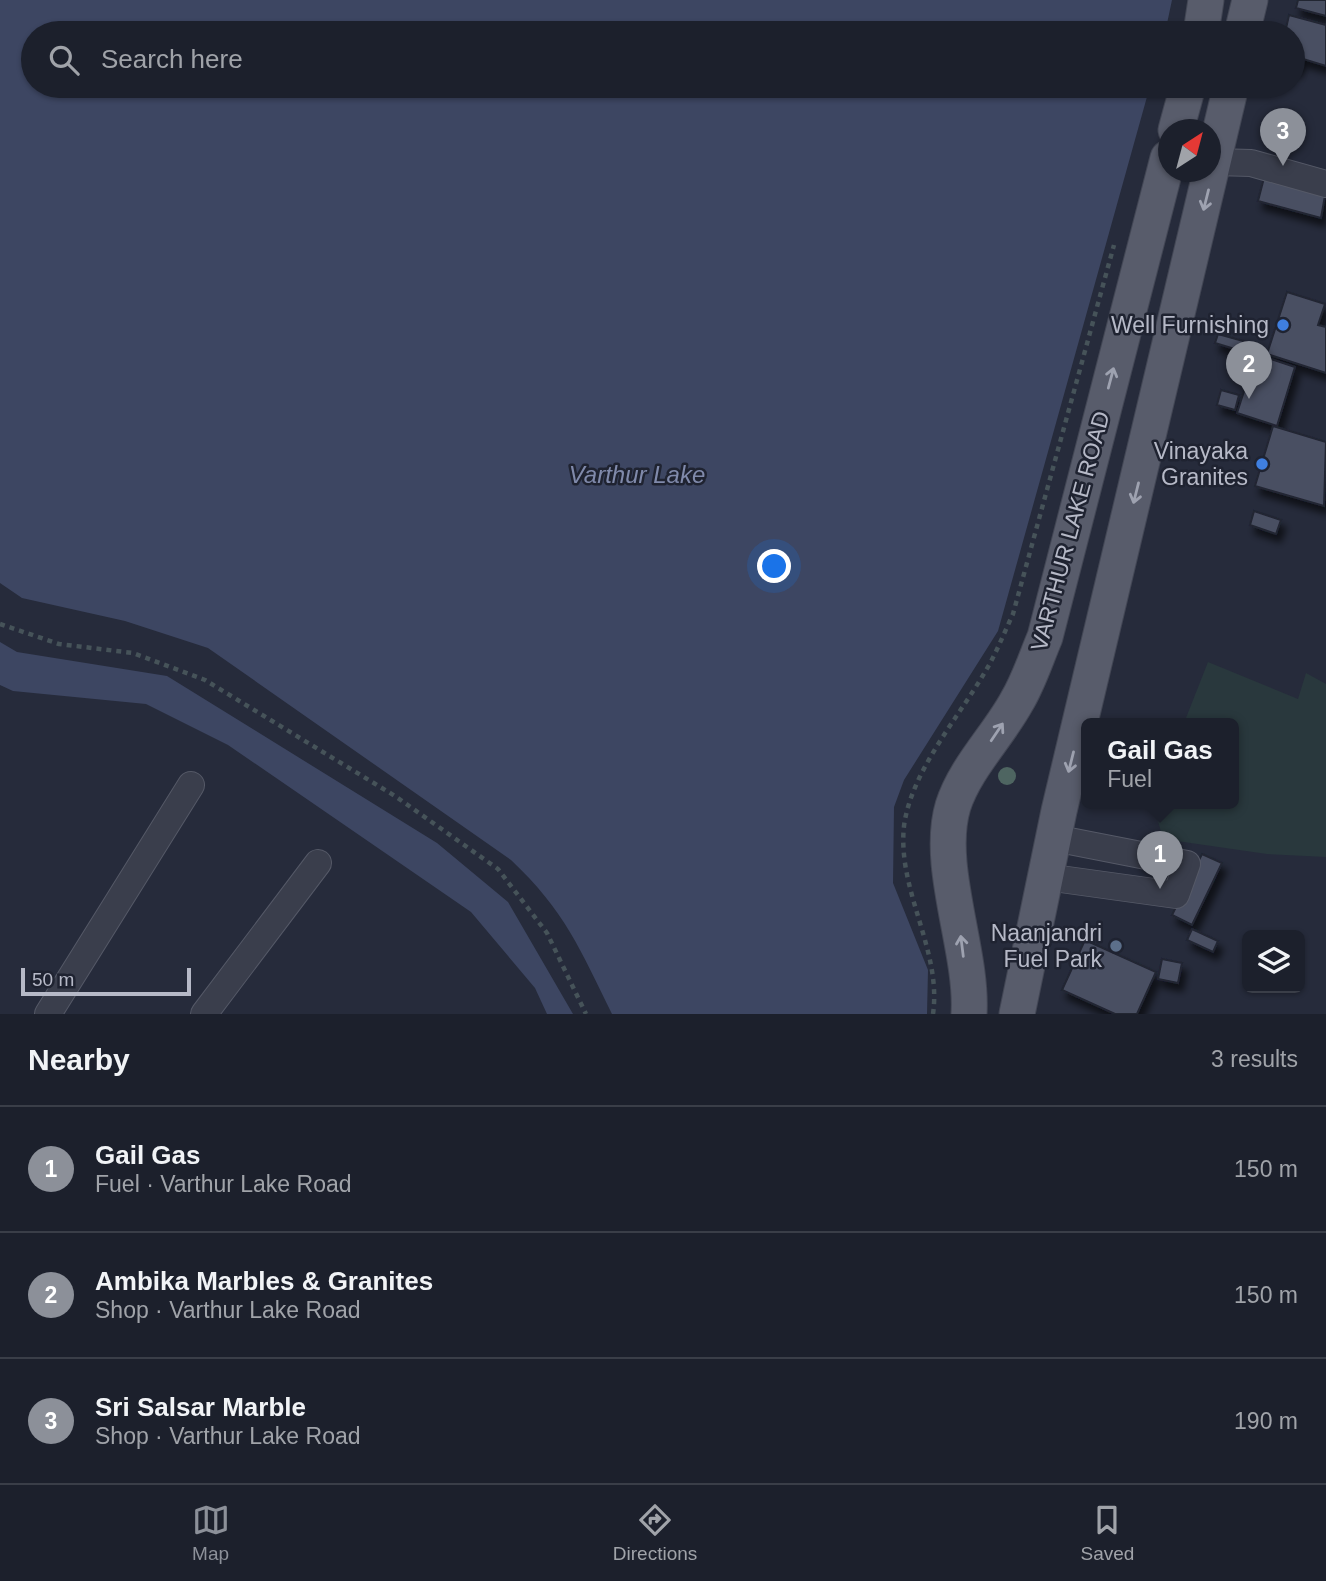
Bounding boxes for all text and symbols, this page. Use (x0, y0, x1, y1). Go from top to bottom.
search box (21, 21, 1305, 98)
icon: search (45, 41, 83, 79)
text: Search here (101, 44, 243, 74)
pin: 3 (1260, 108, 1306, 166)
north arrow (1158, 119, 1221, 182)
one-way arrow (1199, 188, 1212, 211)
place label: Well Furnishing (1111, 312, 1269, 338)
marker: Well Furnishing (1275, 317, 1291, 333)
pin: 2 (1226, 341, 1272, 399)
one-way arrow (1105, 367, 1118, 389)
street label: VARTHUR LAKE ROAD (1025, 408, 1115, 654)
place label: Vinayaka Granites (1154, 438, 1248, 490)
marker: Vinayaka Granites (1254, 456, 1270, 472)
water label: Varthur Lake (569, 461, 705, 488)
one-way arrow (1128, 481, 1142, 504)
your location (757, 549, 791, 583)
popup (1081, 718, 1239, 809)
one-way arrow (990, 723, 1005, 742)
text: Gail Gas (1107, 735, 1213, 765)
one-way arrow (1064, 750, 1077, 773)
text: Fuel (1107, 766, 1152, 792)
pin: 1 (1137, 831, 1183, 889)
place label: Naanjandri Fuel Park (991, 920, 1102, 972)
map controls (1242, 930, 1305, 993)
button: layers (1242, 930, 1305, 993)
one-way arrow (956, 935, 969, 958)
marker: Naanjandri Fuel Park (1108, 938, 1124, 954)
scale bar (21, 965, 191, 997)
text: 50 m (32, 969, 74, 990)
text: Nearby (28, 1043, 130, 1076)
text: 3 results (1211, 1046, 1298, 1072)
text: Gail Gas (95, 1140, 201, 1170)
text: 1 (45, 1156, 57, 1182)
text: 150 m (1234, 1156, 1298, 1182)
text: Fuel · Varthur Lake Road (95, 1171, 352, 1197)
text: Ambika Marbles & Granites (95, 1266, 433, 1296)
text: 2 (45, 1282, 57, 1308)
text: 150 m (1234, 1282, 1298, 1308)
text: Shop · Varthur Lake Road (95, 1297, 361, 1323)
text: Sri Salsar Marble (95, 1392, 306, 1422)
text: 3 (45, 1408, 57, 1434)
text: 190 m (1234, 1408, 1298, 1434)
text: Shop · Varthur Lake Road (95, 1423, 361, 1449)
tab: Map (192, 1501, 230, 1565)
tab: Directions (613, 1501, 697, 1565)
tab: Saved (1080, 1501, 1134, 1565)

